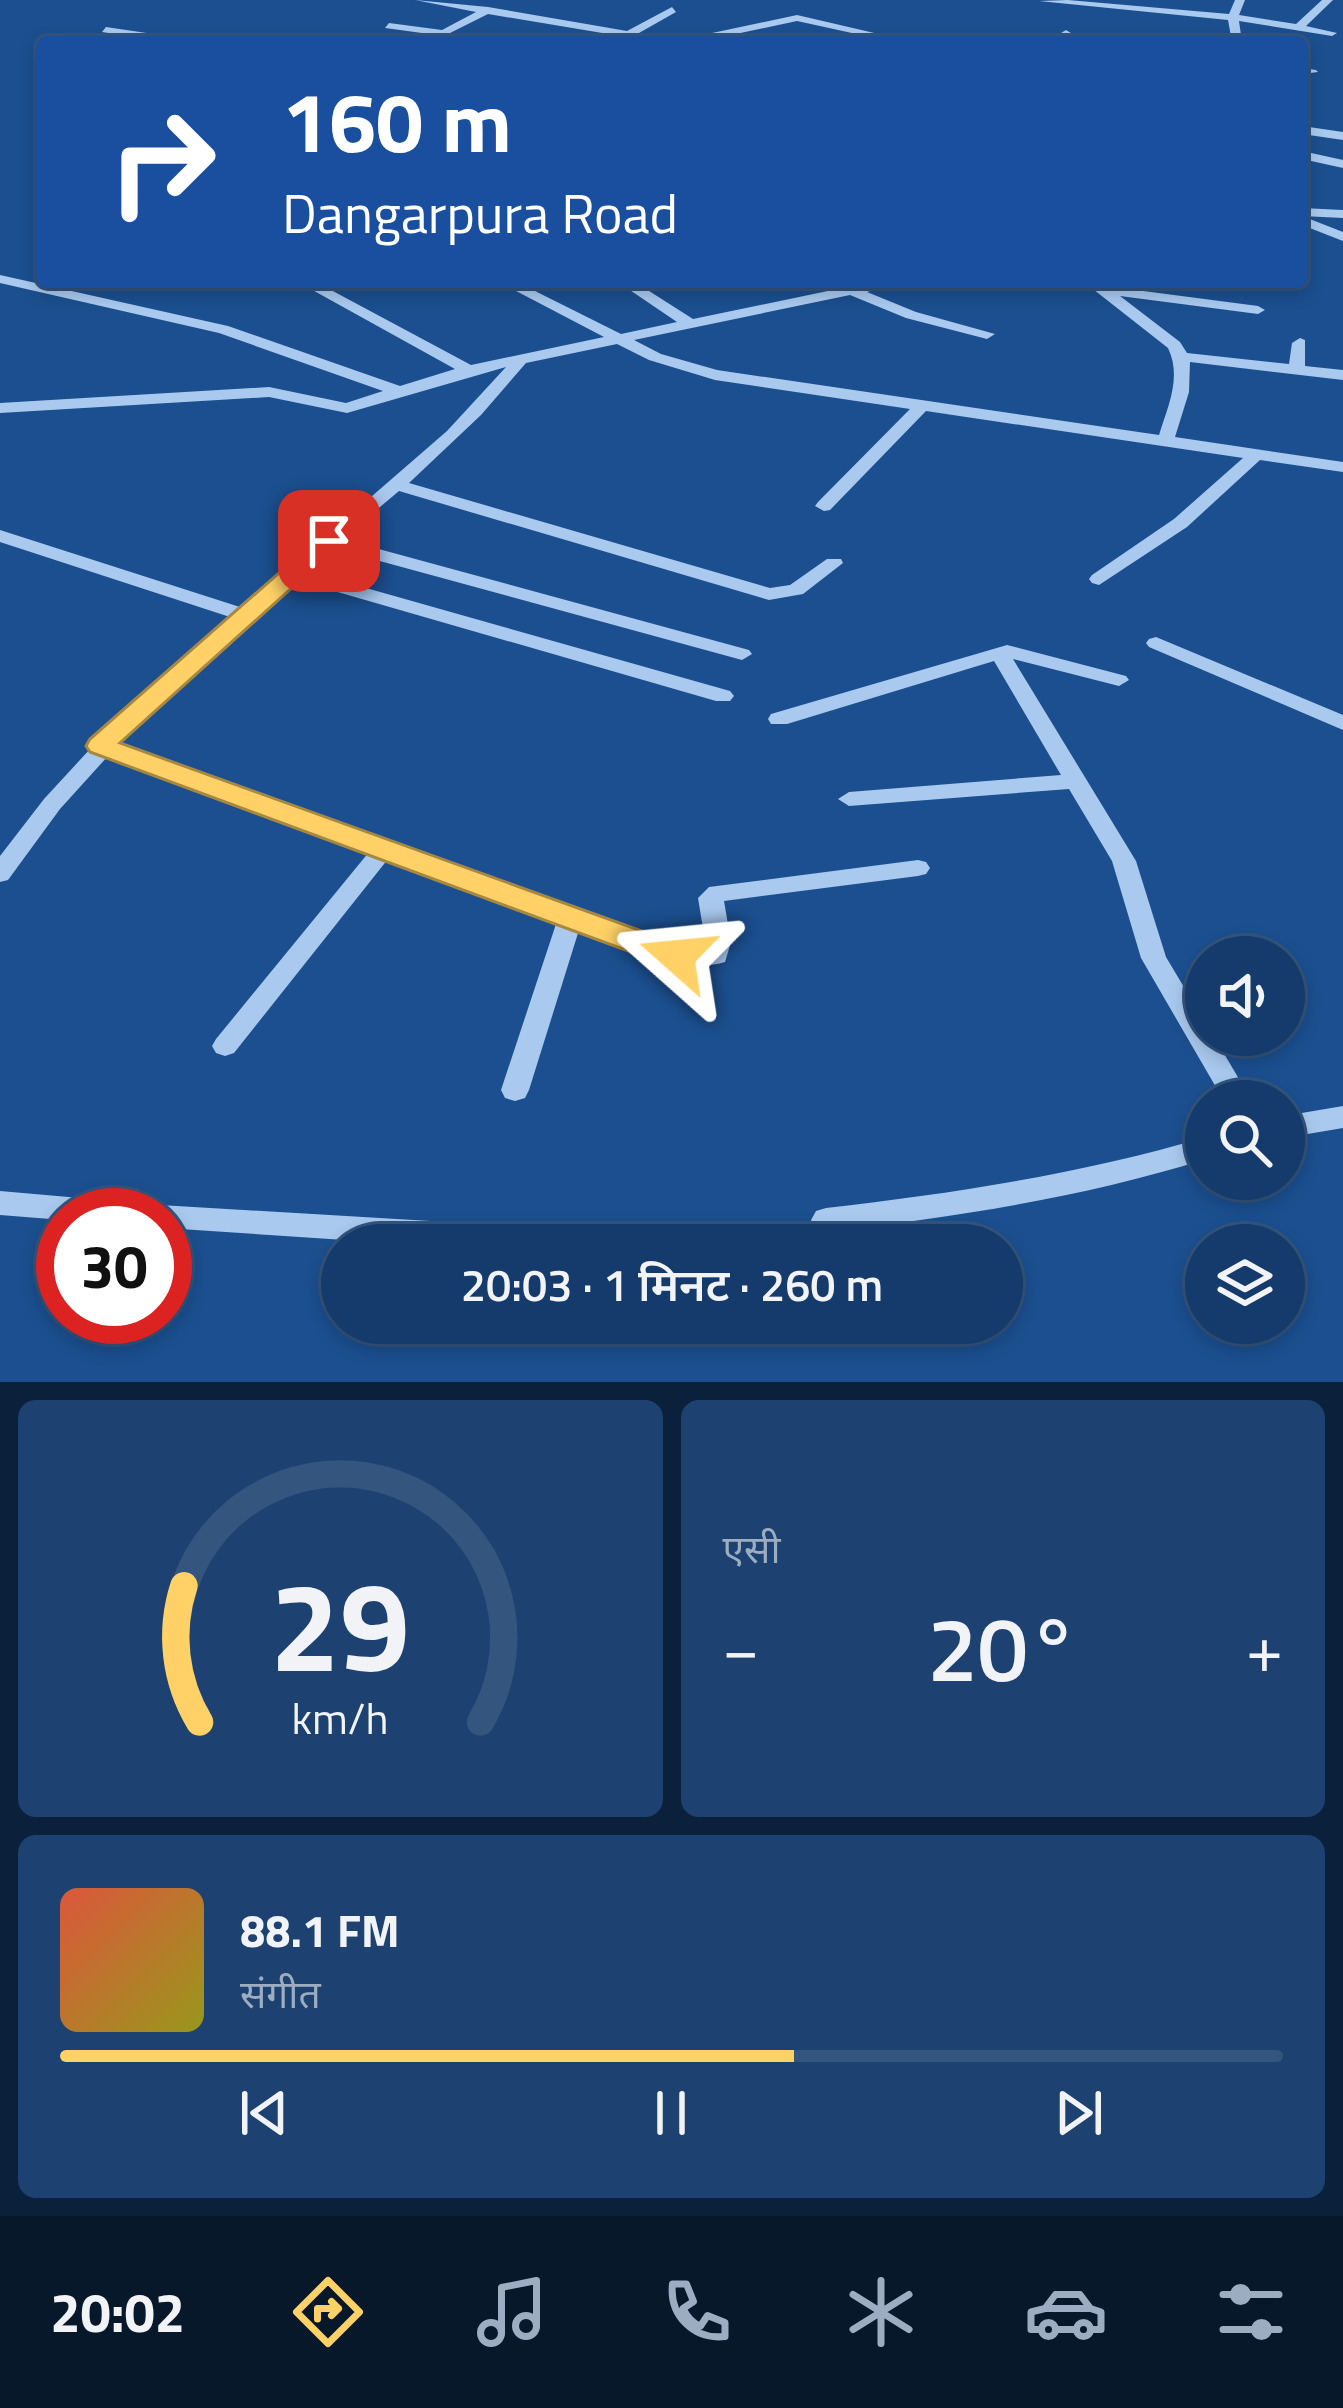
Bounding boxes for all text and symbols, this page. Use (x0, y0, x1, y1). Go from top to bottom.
text: 160 m (282, 57, 512, 185)
icon: right (84, 84, 240, 240)
text: Dangarpura Road (282, 172, 678, 254)
pin (278, 490, 380, 592)
icon: arrive (296, 508, 362, 574)
position arrow (614, 893, 740, 1019)
map controls (1185, 936, 1305, 1344)
button: sound (1185, 936, 1305, 1056)
button: search (1185, 1080, 1305, 1200)
speed limit sign: 30 (36, 1188, 192, 1344)
button: layers (1185, 1224, 1305, 1344)
text: 20:03 · 1 मिनट · 260 m (461, 1250, 883, 1318)
text: एसी (723, 1519, 781, 1578)
text: 29 (270, 1530, 410, 1719)
text: 20° (927, 1579, 1078, 1716)
text: − (723, 1597, 759, 1698)
text: + (1246, 1597, 1283, 1698)
text: km/h (292, 1684, 389, 1750)
text: 88.1 FM (240, 1896, 400, 1964)
text: संगीत (240, 1964, 321, 2023)
icon: previous (231, 2080, 297, 2146)
icon: pause (638, 2080, 704, 2146)
icon: next (1046, 2080, 1112, 2146)
icon: directions (286, 2270, 370, 2354)
icon: music (470, 2270, 554, 2354)
icon: phone (655, 2270, 739, 2354)
icon: climate (839, 2270, 923, 2354)
icon: car (1024, 2270, 1108, 2354)
icon: filters (1209, 2270, 1293, 2354)
text: 20:02 (50, 2271, 185, 2353)

